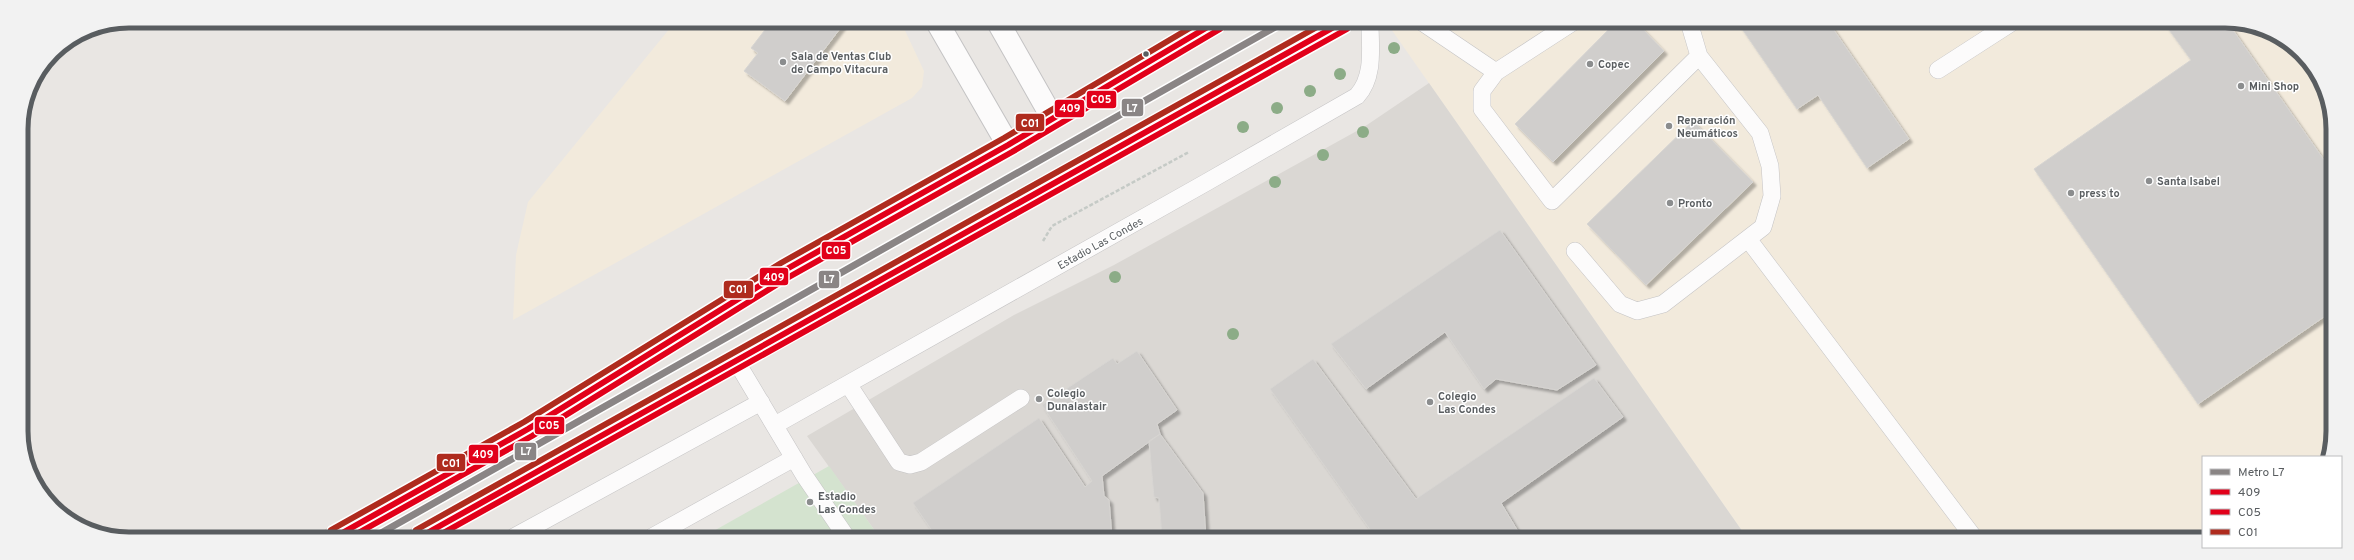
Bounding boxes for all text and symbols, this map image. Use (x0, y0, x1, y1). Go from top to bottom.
unlabelled marker (1141, 49, 1151, 59)
place label: Sala de Ventas Club de Campo Vitacura (791, 50, 891, 77)
marker: Sala de Ventas Club de Campo Vitacura (778, 57, 788, 67)
place label: Copec (1598, 58, 1630, 72)
marker: Copec (1585, 59, 1595, 69)
place label: Mini Shop (2249, 80, 2299, 94)
marker: Mini Shop (2236, 81, 2246, 91)
line badge: C05 (1086, 90, 1117, 109)
text: C05 (1091, 93, 1112, 107)
line badge: L7 (1121, 98, 1144, 117)
line badge: 409 (1054, 99, 1085, 118)
text: 409 (1059, 102, 1081, 116)
text: L7 (1126, 102, 1138, 116)
line badge: C01 (1015, 113, 1045, 132)
place label: Reparación Neumáticos (1677, 114, 1738, 141)
text: C01 (1021, 117, 1039, 131)
marker: Reparación Neumáticos (1664, 121, 1674, 131)
place label: Santa Isabel (2157, 175, 2220, 189)
marker: Santa Isabel (2144, 176, 2154, 186)
place label: press to (2079, 187, 2120, 201)
marker: press to (2066, 188, 2076, 198)
place label: Pronto (1678, 197, 1712, 211)
marker: Pronto (1665, 198, 1675, 208)
street label: Estadio Las Condes (1055, 215, 1146, 273)
line badge: C05 (821, 241, 851, 260)
text: C05 (826, 244, 847, 258)
line badge: 409 (759, 267, 789, 286)
line badge: L7 (818, 270, 840, 289)
text: 409 (763, 271, 785, 285)
text: L7 (823, 273, 835, 287)
line badge: C01 (723, 280, 754, 299)
text: C01 (729, 283, 747, 297)
place label: Colegio Dunalastair (1047, 387, 1107, 414)
place label: Colegio Las Condes (1438, 390, 1496, 417)
marker: Colegio Dunalastair (1034, 394, 1044, 404)
marker: Colegio Las Condes (1425, 397, 1435, 407)
line badge: C05 (534, 416, 565, 435)
text: C05 (539, 419, 560, 433)
line badge: L7 (514, 442, 537, 461)
line badge: 409 (468, 444, 499, 464)
text: L7 (520, 445, 532, 459)
text: 409 (472, 448, 494, 462)
line badge: C01 (436, 453, 466, 472)
legend (2202, 456, 2342, 548)
text: C01 (442, 457, 460, 471)
text: Metro L7 (2238, 465, 2285, 481)
text: 409 (2238, 485, 2260, 501)
place label: Estadio Las Condes (818, 490, 876, 517)
marker: Estadio Las Condes (805, 497, 815, 507)
text: C05 (2238, 505, 2261, 521)
text: C01 (2238, 525, 2258, 541)

